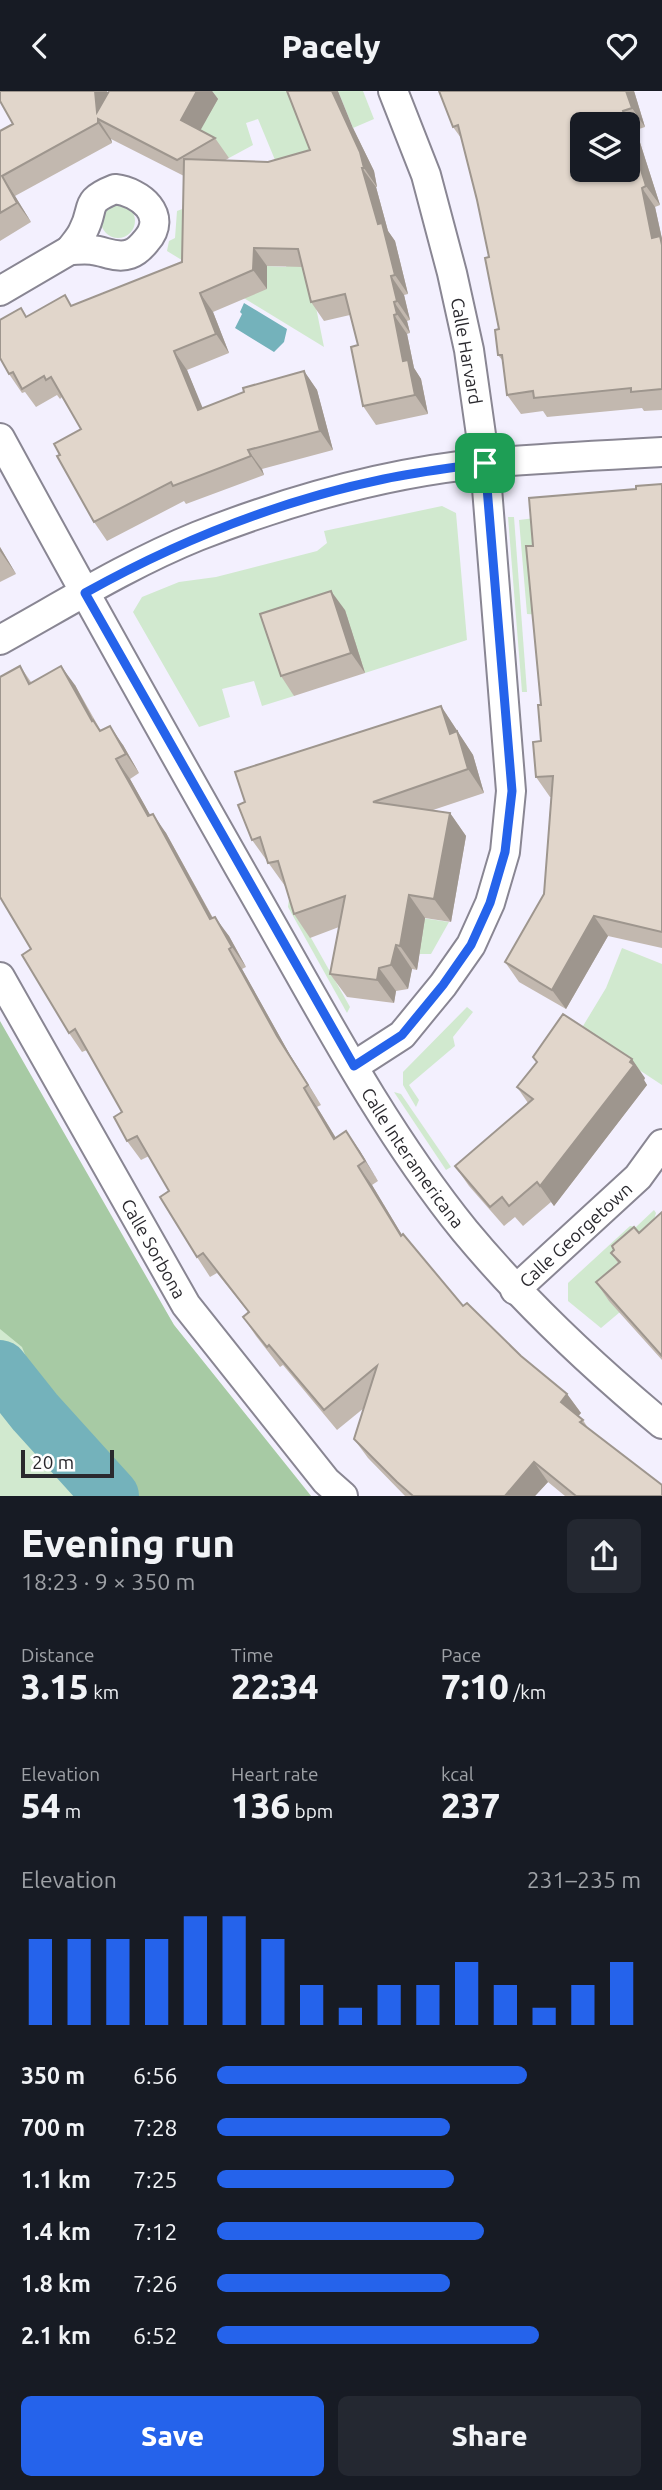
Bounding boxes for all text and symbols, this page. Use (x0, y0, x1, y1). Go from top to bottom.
icon: back (21, 27, 59, 65)
icon: heart (603, 27, 641, 65)
text: Pacely (282, 28, 380, 64)
map controls (570, 112, 640, 182)
button: layers (570, 112, 640, 182)
street label: Calle Harvard (448, 296, 486, 406)
pin (455, 433, 515, 493)
icon: arrive (466, 444, 504, 482)
street label: Calle Interamericana (358, 1084, 468, 1232)
street label: Calle Georgetown (515, 1178, 636, 1291)
street label: Calle Sorbona (118, 1195, 190, 1302)
scale bar (21, 1447, 114, 1479)
text: 20 m (32, 1451, 74, 1473)
button: share (567, 1519, 641, 1593)
text: Evening run (21, 1522, 235, 1564)
text: 18:23 · 9 × 350 m (21, 1569, 195, 1594)
text: Distance (21, 1644, 95, 1666)
text: Time (231, 1644, 273, 1666)
text: Pace (441, 1644, 481, 1666)
text: 3.15 (21, 1666, 89, 1706)
text: 22:34 (231, 1666, 319, 1706)
text: 7:10 (441, 1666, 509, 1706)
text: km (89, 1681, 119, 1703)
text: /km (509, 1681, 546, 1703)
text: Elevation (21, 1763, 100, 1785)
text: Heart rate (231, 1763, 318, 1785)
text: kcal (441, 1763, 474, 1785)
text: 54 (21, 1785, 60, 1825)
text: 136 (231, 1785, 290, 1825)
text: 237 (441, 1785, 500, 1825)
text: m (60, 1800, 81, 1822)
text: bpm (290, 1800, 333, 1822)
text: Elevation (21, 1867, 117, 1892)
text: 231–235 m (527, 1867, 641, 1892)
text: 350 m (21, 2063, 85, 2088)
text: 6:56 (133, 2063, 178, 2088)
text: 700 m (21, 2115, 85, 2140)
text: 7:28 (133, 2115, 178, 2140)
text: 1.1 km (21, 2167, 91, 2192)
text: 7:25 (133, 2167, 178, 2192)
text: 1.4 km (21, 2219, 91, 2244)
text: 7:12 (133, 2219, 178, 2244)
text: 1.8 km (21, 2271, 91, 2296)
text: 7:26 (133, 2271, 178, 2296)
text: 2.1 km (21, 2323, 91, 2348)
text: 6:52 (133, 2323, 178, 2348)
button: Save (21, 2396, 324, 2476)
button: Share (338, 2396, 641, 2476)

